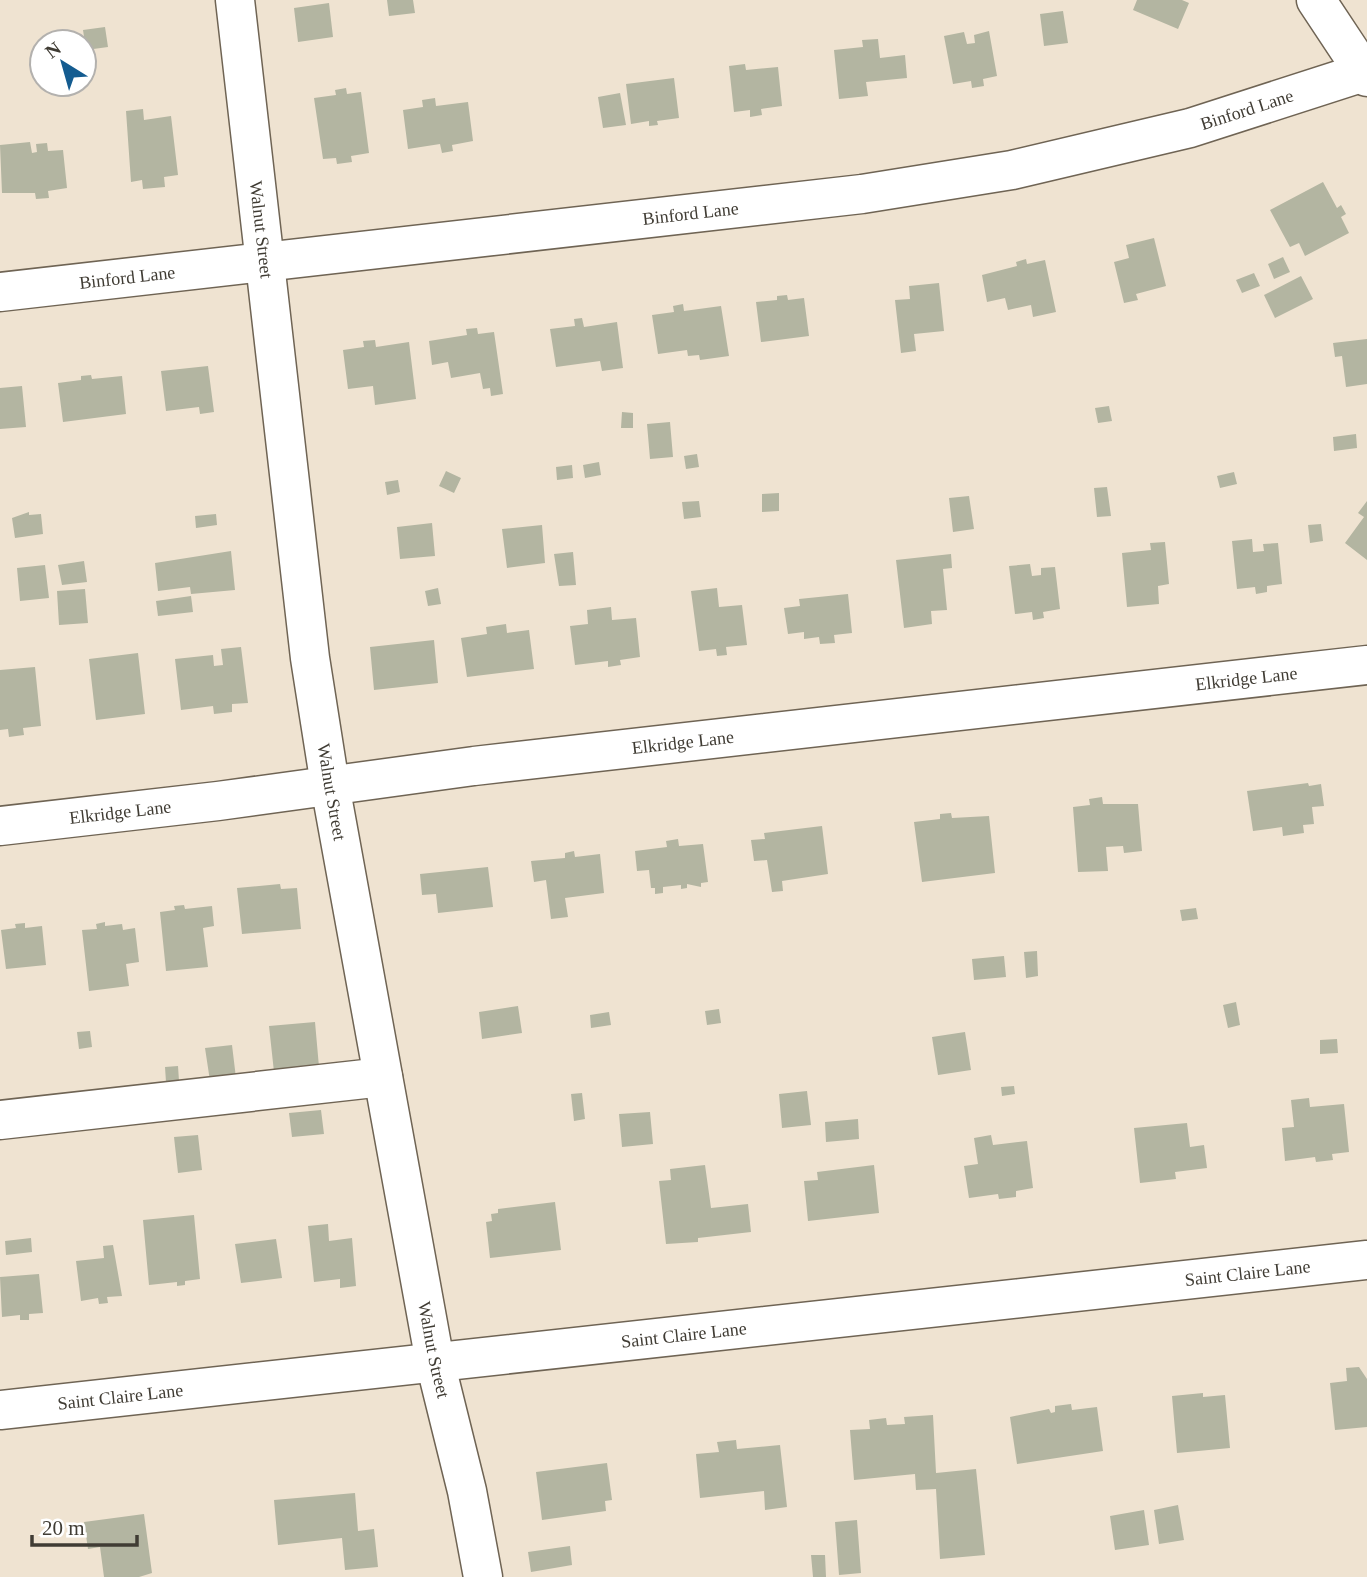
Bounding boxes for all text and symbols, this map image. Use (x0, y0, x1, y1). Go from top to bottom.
north arrow (28, 28, 98, 98)
text: N (41, 37, 65, 62)
street label: Binford Lane (1198, 85, 1296, 134)
street label: Walnut Street (246, 180, 277, 279)
street label: Binford Lane (641, 198, 740, 229)
street label: Binford Lane (78, 262, 176, 293)
street label: Elkridge Lane (1194, 663, 1298, 694)
street label: Elkridge Lane (631, 727, 735, 758)
street label: Walnut Street (314, 742, 350, 842)
street label: Elkridge Lane (68, 796, 172, 828)
street label: Saint Claire Lane (1184, 1256, 1311, 1290)
street label: Walnut Street (414, 1300, 454, 1400)
street label: Saint Claire Lane (620, 1318, 748, 1352)
street label: Saint Claire Lane (57, 1380, 184, 1414)
scale bar (32, 1504, 136, 1548)
text: 20 m (42, 1516, 85, 1540)

